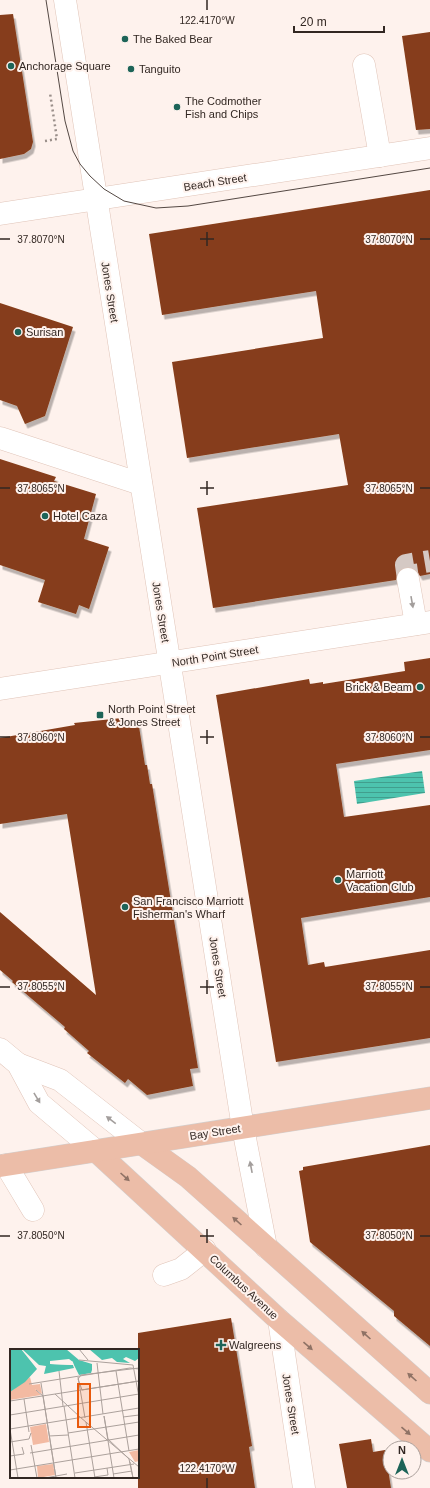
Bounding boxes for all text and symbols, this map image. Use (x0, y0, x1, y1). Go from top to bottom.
scale bar (294, 8, 384, 34)
text: 122.4170°W (179, 15, 235, 26)
text: 20 m (300, 15, 327, 29)
place label: The Baked Bear (133, 33, 213, 45)
marker: The Baked Bear (120, 34, 130, 44)
place label: Anchorage Square (19, 60, 111, 72)
marker: Anchorage Square (6, 61, 16, 71)
place label: Tanguito (139, 63, 181, 75)
marker: Tanguito (126, 64, 136, 74)
place label: The Codmother Fish and Chips (185, 95, 262, 120)
marker: The Codmother Fish and Chips (172, 102, 182, 112)
street label: Beach Street (183, 171, 247, 193)
text: 37.8070°N (17, 234, 65, 245)
text: 37.8070°N (365, 234, 413, 245)
street label: Jones Street (99, 261, 121, 323)
place label: Surisan (26, 326, 63, 338)
marker: Surisan (13, 327, 23, 337)
text: 37.8065°N (17, 483, 65, 494)
text: 37.8065°N (365, 483, 413, 494)
place label: Hotel Caza (53, 510, 108, 522)
marker: Hotel Caza (40, 511, 50, 521)
street label: Jones Street (150, 581, 172, 643)
one-way arrow (409, 596, 415, 608)
street label: North Point Street (171, 643, 259, 669)
place label: Brick & Beam (345, 681, 412, 693)
marker: Brick & Beam (415, 682, 425, 692)
place label: North Point Street & Jones Street (108, 703, 195, 728)
marker: North Point Street & Jones Street (95, 710, 105, 720)
text: 37.8060°N (17, 732, 65, 743)
text: 37.8060°N (365, 732, 413, 743)
place label: Marriott Vacation Club (346, 868, 414, 893)
marker: Marriott Vacation Club (333, 875, 343, 885)
place label: San Francisco Marriott Fisherman's Wharf (133, 895, 244, 920)
marker: San Francisco Marriott Fisherman's Wharf (120, 902, 130, 912)
street label: Jones Street (207, 936, 229, 998)
text: 37.8055°N (17, 981, 65, 992)
text: 37.8055°N (365, 981, 413, 992)
one-way arrow (33, 1093, 41, 1103)
one-way arrow (106, 1116, 117, 1124)
street label: Bay Street (189, 1122, 241, 1142)
one-way arrow (247, 1161, 253, 1173)
one-way arrow (120, 1172, 130, 1182)
one-way arrow (232, 1216, 242, 1225)
text: 37.8050°N (17, 1230, 65, 1241)
text: 37.8050°N (365, 1230, 413, 1241)
street label: Columbus Avenue (207, 1252, 281, 1322)
one-way arrow (360, 1331, 371, 1340)
place label: Walgreens (229, 1339, 282, 1351)
marker: Walgreens (216, 1340, 226, 1350)
one-way arrow (303, 1341, 314, 1350)
inset map (10, 1349, 139, 1478)
street label: Jones Street (280, 1373, 302, 1435)
one-way arrow (408, 1373, 417, 1382)
one-way arrow (401, 1426, 412, 1435)
north arrow (382, 1440, 422, 1480)
text: N (398, 1444, 406, 1456)
text: 122.4170°W (179, 1463, 235, 1474)

